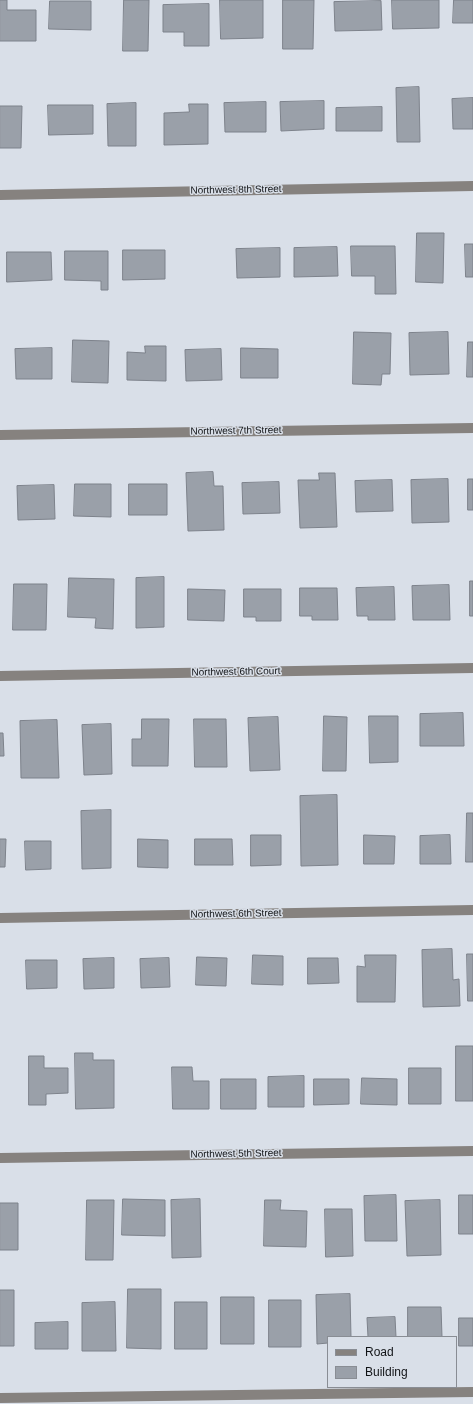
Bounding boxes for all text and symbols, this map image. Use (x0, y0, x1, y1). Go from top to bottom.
street label: Northwest 8th Street (190, 183, 282, 197)
street label: Northwest 7th Street (190, 424, 282, 438)
street label: Northwest 6th Court (191, 665, 281, 679)
street label: Northwest 6th Street (190, 907, 282, 921)
street label: Northwest 5th Street (190, 1147, 282, 1161)
legend (327, 1336, 457, 1388)
text: Road (365, 1345, 394, 1359)
text: Building (365, 1365, 408, 1379)

